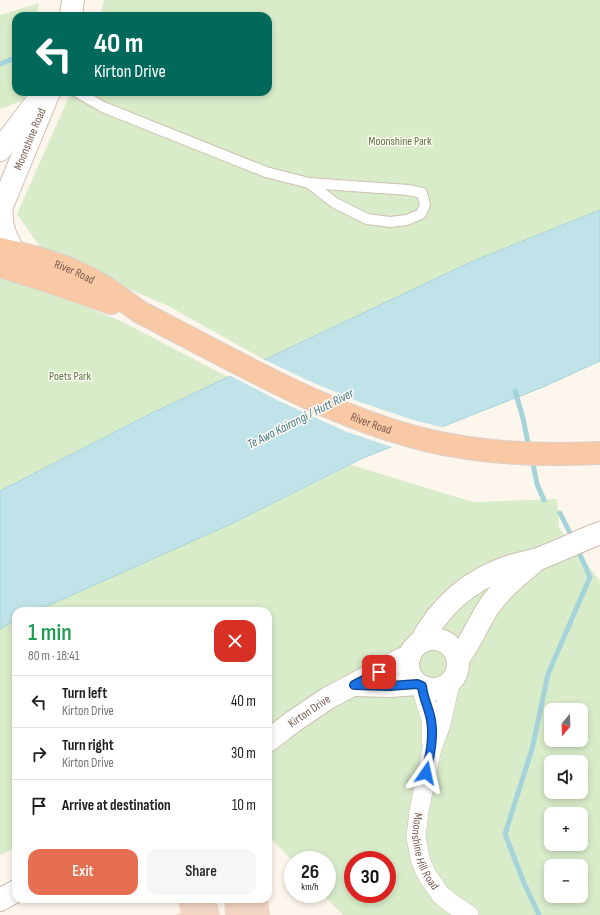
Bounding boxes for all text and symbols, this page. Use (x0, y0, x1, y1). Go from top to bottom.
text: 40 m (94, 27, 143, 60)
icon: left (28, 28, 80, 80)
text: Kirton Drive (94, 61, 166, 82)
street label: Moonshine Road (11, 106, 50, 172)
park label: Moonshine Park (368, 134, 432, 149)
street label: River Road (52, 257, 97, 288)
park label: Poets Park (49, 369, 92, 384)
water label: Te Awa Kairangi / Hutt River (245, 385, 358, 453)
street label: River Road (348, 409, 393, 438)
text: 1 min (28, 618, 72, 647)
button: close (214, 620, 256, 662)
text: 80 m · 18:41 (28, 648, 79, 664)
pin (362, 655, 396, 689)
icon: arrive (368, 661, 390, 683)
text: Turn left (62, 684, 107, 703)
icon: left (28, 691, 50, 713)
street label: Kirton Drive (285, 691, 334, 731)
text: 40 m (231, 692, 256, 711)
text: Kirton Drive (62, 703, 114, 719)
north arrow (544, 703, 588, 747)
map controls (544, 703, 588, 903)
text: Turn right (62, 736, 114, 755)
icon: right (28, 743, 50, 765)
text: 30 m (231, 744, 256, 763)
position arrow (405, 752, 447, 794)
text: Kirton Drive (62, 755, 114, 771)
button: sound (544, 755, 588, 799)
icon: arrive (28, 795, 50, 817)
text: Arrive at destination (62, 796, 171, 815)
text: 10 m (232, 796, 256, 815)
button: + (544, 807, 588, 851)
street label: Moonshine Hill Road (408, 812, 442, 893)
button: Exit (28, 849, 138, 895)
button: Share (146, 849, 256, 895)
speed limit sign: 30 (344, 851, 396, 903)
button: − (544, 859, 588, 903)
text: 26 (301, 860, 319, 884)
text: km/h (301, 881, 319, 893)

